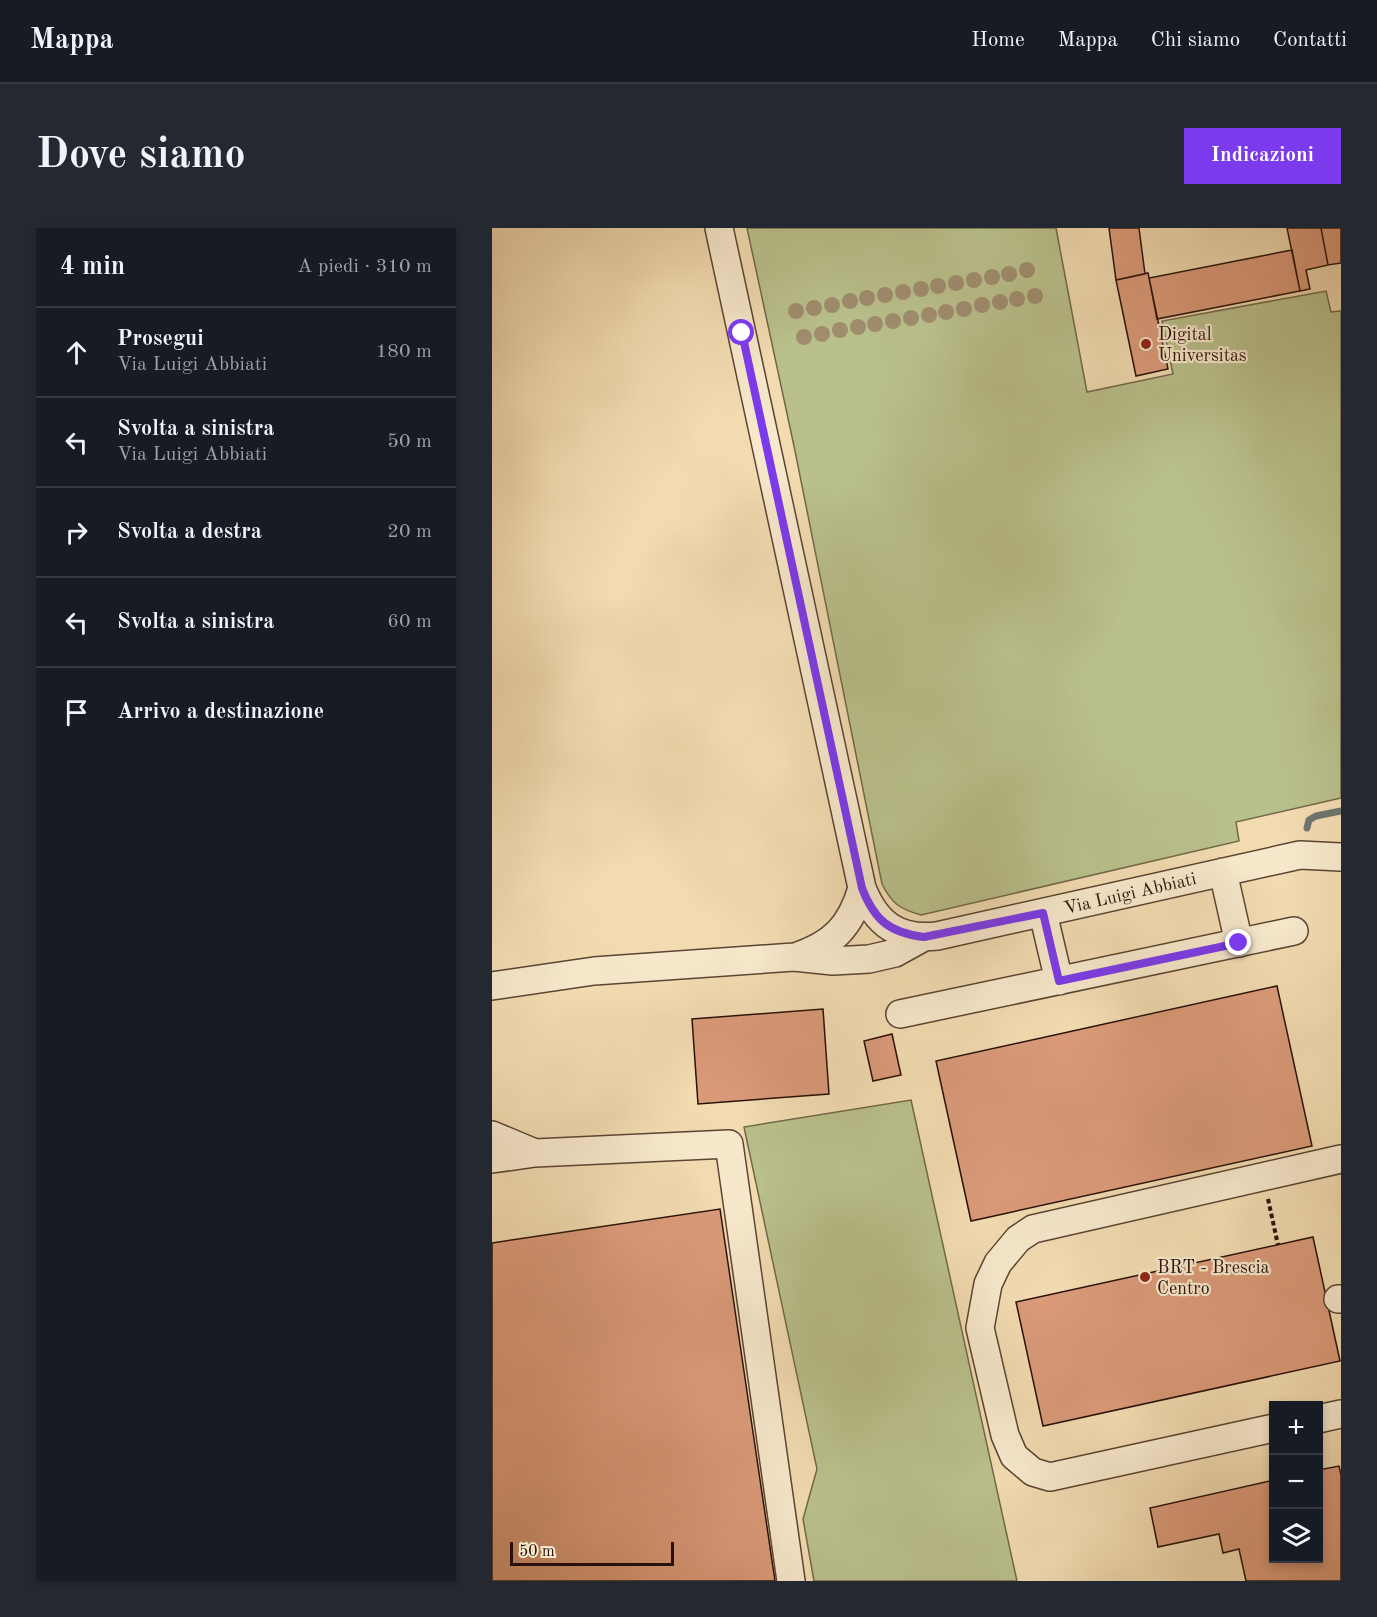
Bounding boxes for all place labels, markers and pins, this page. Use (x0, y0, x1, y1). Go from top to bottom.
place label: Digital Universitas (1158, 326, 1247, 365)
marker: Digital Universitas (1139, 337, 1153, 351)
place label: BRT - Brescia Centro (1157, 1259, 1269, 1298)
marker: BRT - Brescia Centro (1138, 1270, 1152, 1284)

